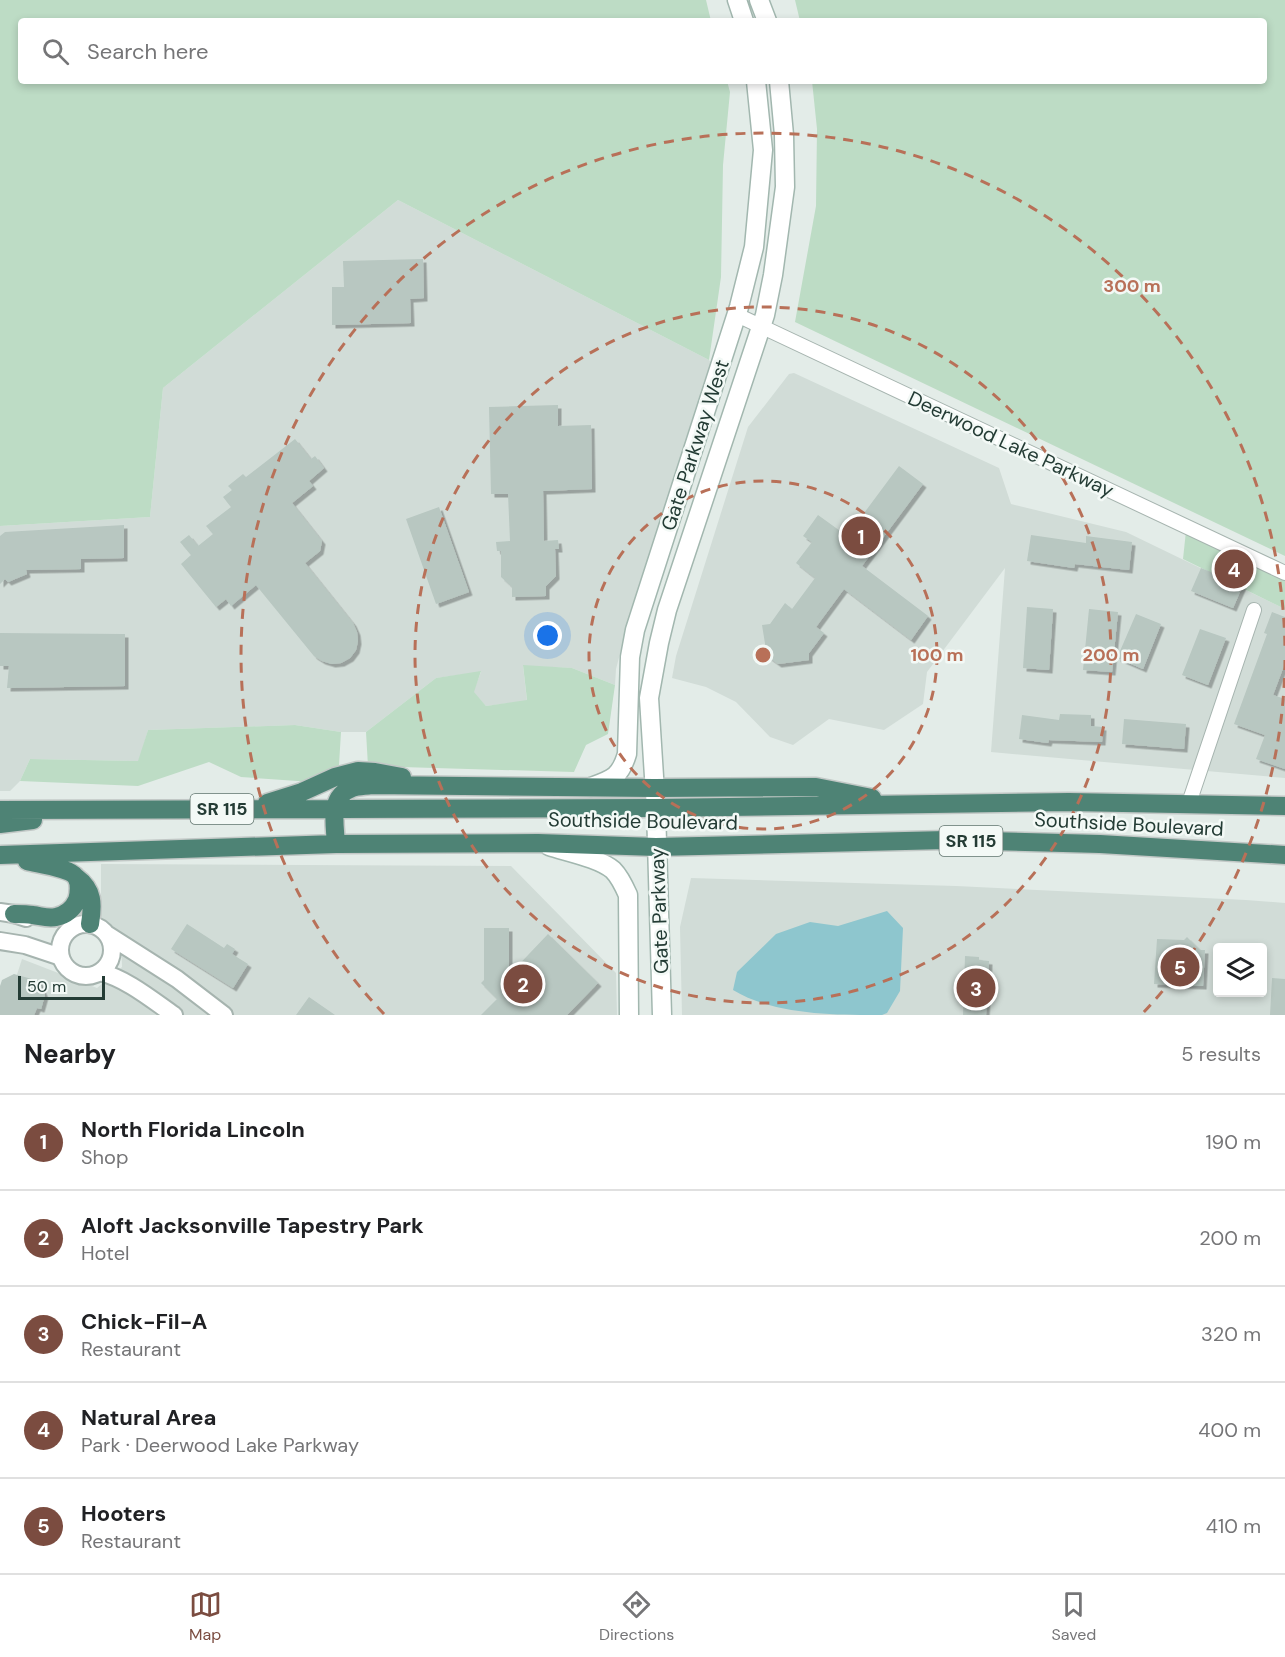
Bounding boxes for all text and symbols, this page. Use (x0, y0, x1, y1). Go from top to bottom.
search box (18, 18, 1267, 84)
icon: search (39, 35, 72, 68)
text: Search here (87, 37, 208, 66)
text: 300 m (1103, 274, 1161, 298)
street label: Gate Parkway West (655, 356, 735, 534)
street label: Deerwood Lake Parkway (904, 385, 1118, 503)
pin: 1 (842, 514, 880, 558)
pin: 4 (1214, 546, 1254, 592)
your location (533, 621, 562, 650)
text: 100 m (910, 643, 964, 667)
text: 200 m (1083, 643, 1139, 667)
centre of rings (753, 645, 773, 665)
road number: SR 115 (190, 794, 254, 824)
street label: Southside Boulevard (548, 806, 738, 836)
street label: Southside Boulevard (1034, 806, 1224, 842)
road number: SR 115 (940, 826, 1002, 856)
street label: Gate Parkway (644, 848, 674, 974)
map controls (1213, 943, 1267, 997)
button: layers (1213, 943, 1267, 997)
pin: 5 (1160, 944, 1200, 990)
pin: 2 (504, 962, 542, 1006)
pin: 3 (956, 966, 996, 1010)
scale bar (18, 973, 105, 1001)
text: 50 m (27, 976, 66, 997)
text: Nearby (24, 1037, 116, 1071)
text: 5 results (1181, 1041, 1261, 1067)
text: North Florida Lincoln (81, 1115, 305, 1144)
text: 1 (40, 1129, 47, 1155)
text: 190 m (1205, 1129, 1261, 1155)
text: Shop (81, 1144, 128, 1170)
text: Aloft Jacksonville Tapestry Park (81, 1211, 424, 1240)
text: 2 (38, 1225, 49, 1251)
text: 200 m (1199, 1225, 1261, 1251)
text: Hotel (81, 1240, 129, 1266)
text: Chick-Fil-A (81, 1307, 207, 1336)
text: 3 (37, 1321, 50, 1347)
text: 320 m (1201, 1321, 1261, 1347)
text: Restaurant (81, 1336, 181, 1362)
text: Natural Area (81, 1403, 216, 1432)
text: 4 (37, 1417, 50, 1443)
text: 400 m (1198, 1417, 1261, 1443)
text: Park · Deerwood Lake Parkway (81, 1432, 359, 1458)
text: Hooters (81, 1499, 166, 1528)
text: 5 (37, 1513, 50, 1539)
text: 410 m (1206, 1513, 1261, 1539)
text: Restaurant (81, 1528, 181, 1554)
tab: Map (189, 1588, 222, 1645)
tab: Directions (599, 1588, 674, 1645)
tab: Saved (1052, 1588, 1096, 1645)

